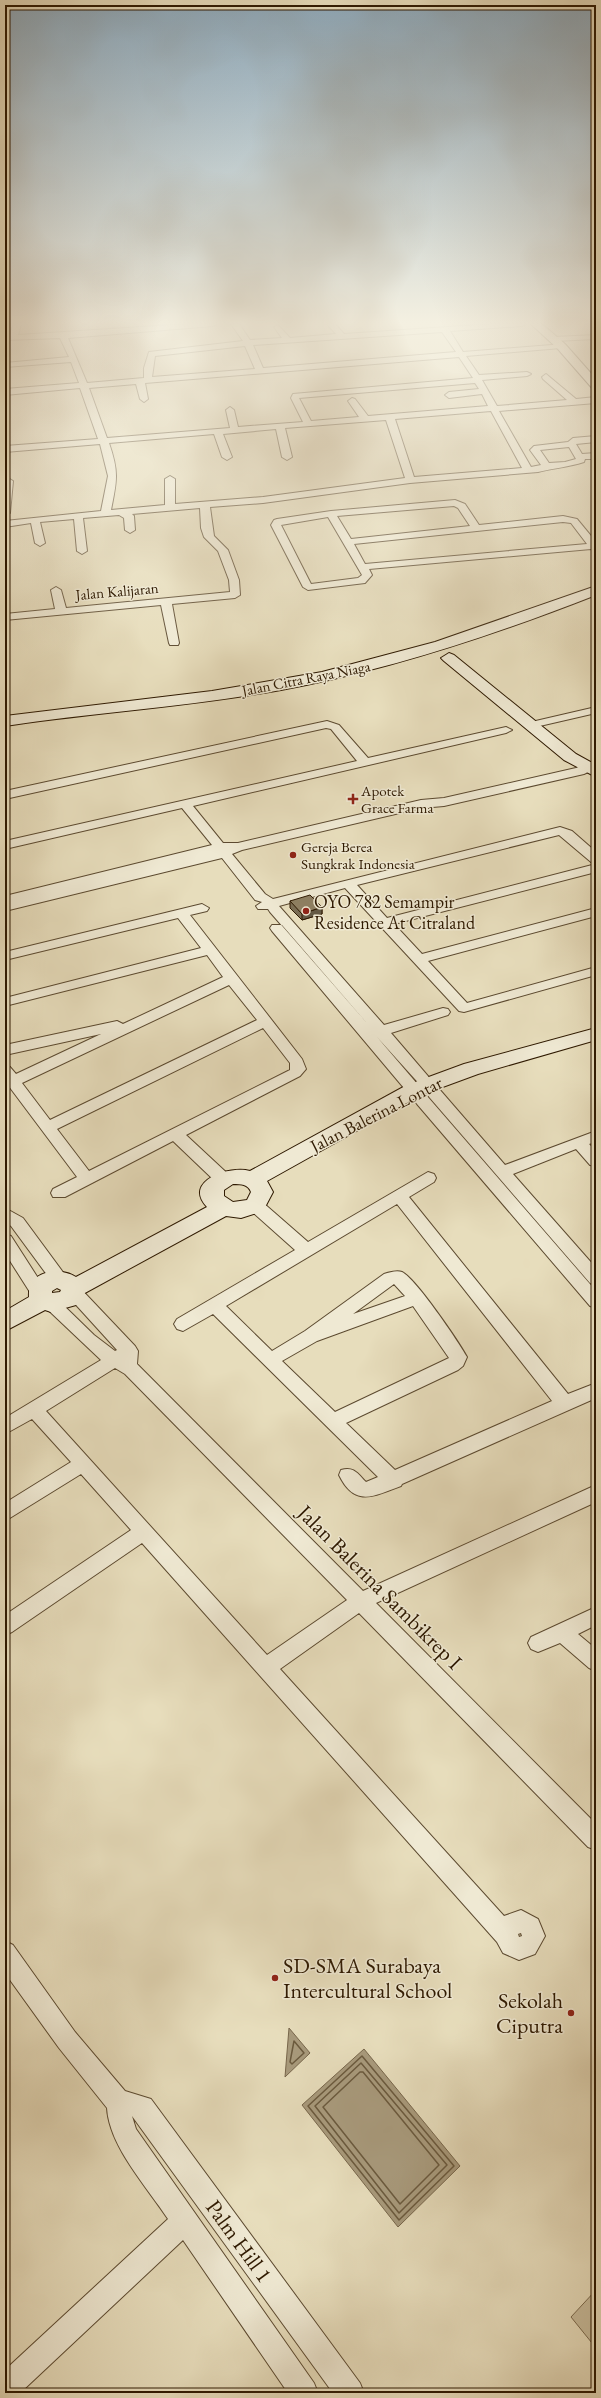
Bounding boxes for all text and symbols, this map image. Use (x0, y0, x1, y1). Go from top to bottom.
street label: Jalan Kalijaran (73, 578, 159, 604)
street label: Jalan Citra Raya Niaga (238, 656, 372, 700)
place label: Apotek Grace Farma (360, 781, 433, 817)
marker: Apotek Grace Farma (348, 794, 358, 804)
place label: Gereja Berea Sungkrak Indonesia (301, 837, 415, 873)
marker: Gereja Berea Sungkrak Indonesia (288, 850, 298, 860)
place label: OYO 782 Semampir Residence At Citraland (314, 890, 476, 934)
marker: OYO 782 Semampir Residence At Citraland (301, 906, 311, 916)
street label: Jalan Balerina Lontar (304, 1071, 446, 1158)
street label: Jalan Balerina Sambikrep I (290, 1497, 469, 1676)
place label: SD-SMA Surabaya Intercultural School (283, 1951, 452, 2005)
marker: SD-SMA Surabaya Intercultural School (270, 1973, 280, 1983)
place label: Sekolah Ciputra (496, 1986, 563, 2040)
marker: Sekolah Ciputra (566, 2008, 576, 2018)
street label: Palm Hill 1 (199, 2194, 279, 2288)

